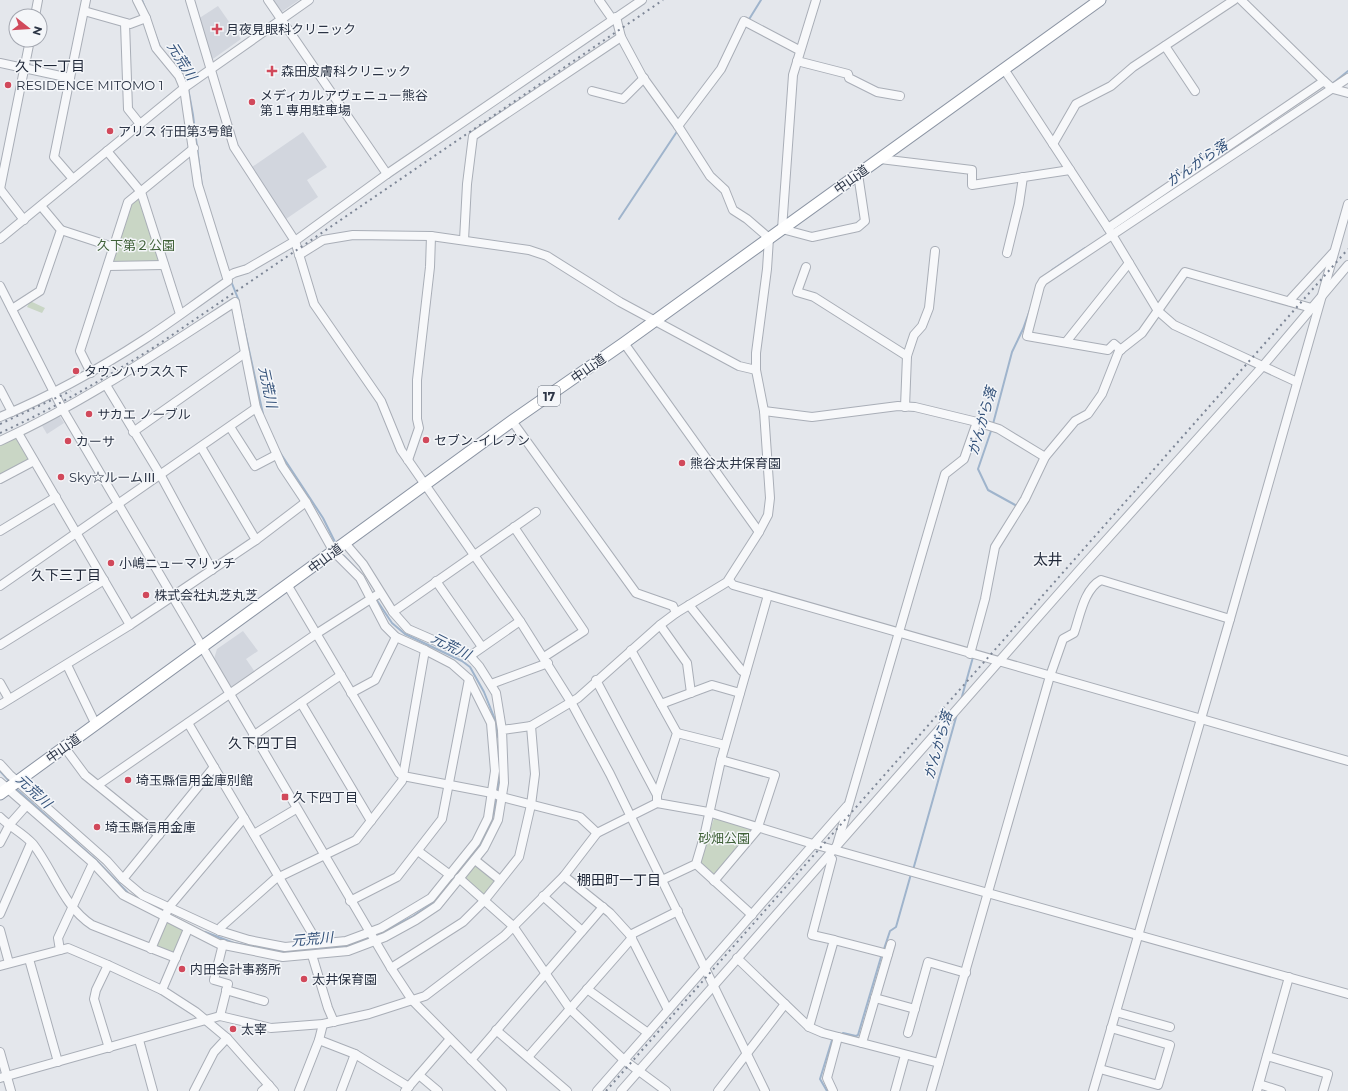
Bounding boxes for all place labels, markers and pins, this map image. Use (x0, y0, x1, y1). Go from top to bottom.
place label: 月夜見眼科クリニック (226, 21, 356, 37)
marker: 月夜見眼科クリニック (211, 23, 223, 35)
place label: 森田皮膚科クリニック (281, 63, 411, 79)
marker: 森田皮膚科クリニック (266, 65, 278, 77)
place label: RESIDENCE MITOMO 1 (16, 77, 163, 93)
marker: RESIDENCE MITOMO 1 (3, 80, 13, 90)
place label: メディカルアヴェニュー熊谷 第１専用駐車場 (260, 87, 428, 118)
marker: メディカルアヴェニュー熊谷 第１専用駐車場 (247, 97, 257, 107)
place label: アリス 行田第3号館 (118, 123, 233, 139)
marker: アリス 行田第3号館 (105, 126, 115, 136)
place label: タウンハウス久下 (84, 363, 188, 379)
marker: タウンハウス久下 (71, 366, 81, 376)
place label: サカエ ノーブル (97, 406, 191, 422)
marker: サカエ ノーブル (84, 409, 94, 419)
place label: セブン-イレブン (434, 432, 530, 448)
place label: カーサ (76, 433, 115, 449)
marker: セブン-イレブン (421, 435, 431, 445)
marker: カーサ (63, 436, 73, 446)
place label: 熊谷太井保育園 (690, 455, 781, 471)
marker: 熊谷太井保育園 (677, 458, 687, 468)
place label: Sky☆ルームⅢ (69, 469, 156, 485)
marker: Sky☆ルームⅢ (56, 472, 66, 482)
place label: 小嶋ニューマリッチ (119, 555, 236, 571)
marker: 小嶋ニューマリッチ (106, 558, 116, 568)
place label: 株式会社丸芝丸芝 (154, 587, 258, 603)
marker: 株式会社丸芝丸芝 (141, 590, 151, 600)
place label: 埼玉縣信用金庫別館 (136, 772, 253, 788)
marker: 埼玉縣信用金庫別館 (123, 775, 133, 785)
place label: 久下四丁目 (293, 789, 358, 805)
marker: 久下四丁目 (280, 792, 290, 802)
place label: 埼玉縣信用金庫 (105, 819, 196, 835)
marker: 埼玉縣信用金庫 (92, 822, 102, 832)
place label: 内田会計事務所 (190, 961, 281, 977)
marker: 内田会計事務所 (177, 964, 187, 974)
place label: 太井保育園 (312, 971, 377, 987)
marker: 太井保育園 (299, 974, 309, 984)
place label: 太宰 (241, 1021, 267, 1037)
marker: 太宰 (228, 1024, 238, 1034)

